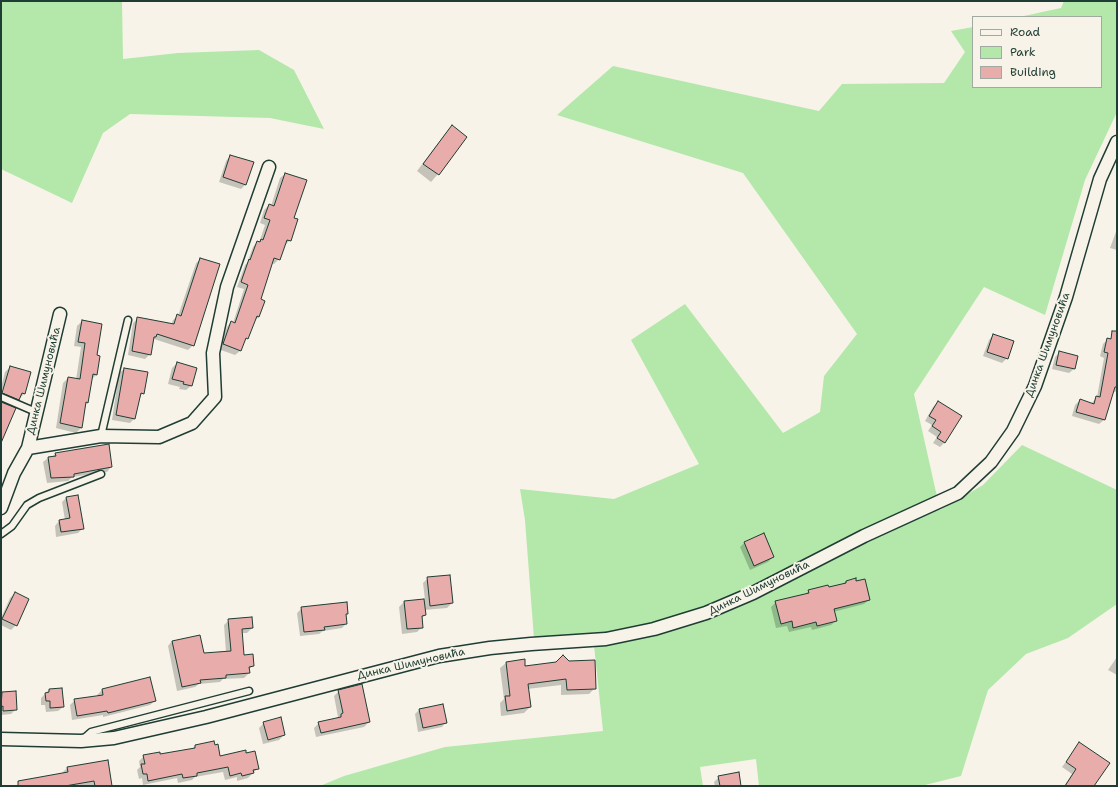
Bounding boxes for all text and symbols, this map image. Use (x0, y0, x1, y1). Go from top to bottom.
legend (972, 16, 1102, 88)
text: Road (1010, 24, 1040, 40)
text: Park (1010, 44, 1036, 60)
text: Building (1010, 64, 1056, 80)
street label: Динка Шимуновића (1023, 291, 1073, 399)
street label: Динка Шимуновића (24, 326, 64, 436)
street label: Динка Шимуновића (707, 558, 811, 618)
street label: Динка Шимуновића (356, 645, 466, 683)

